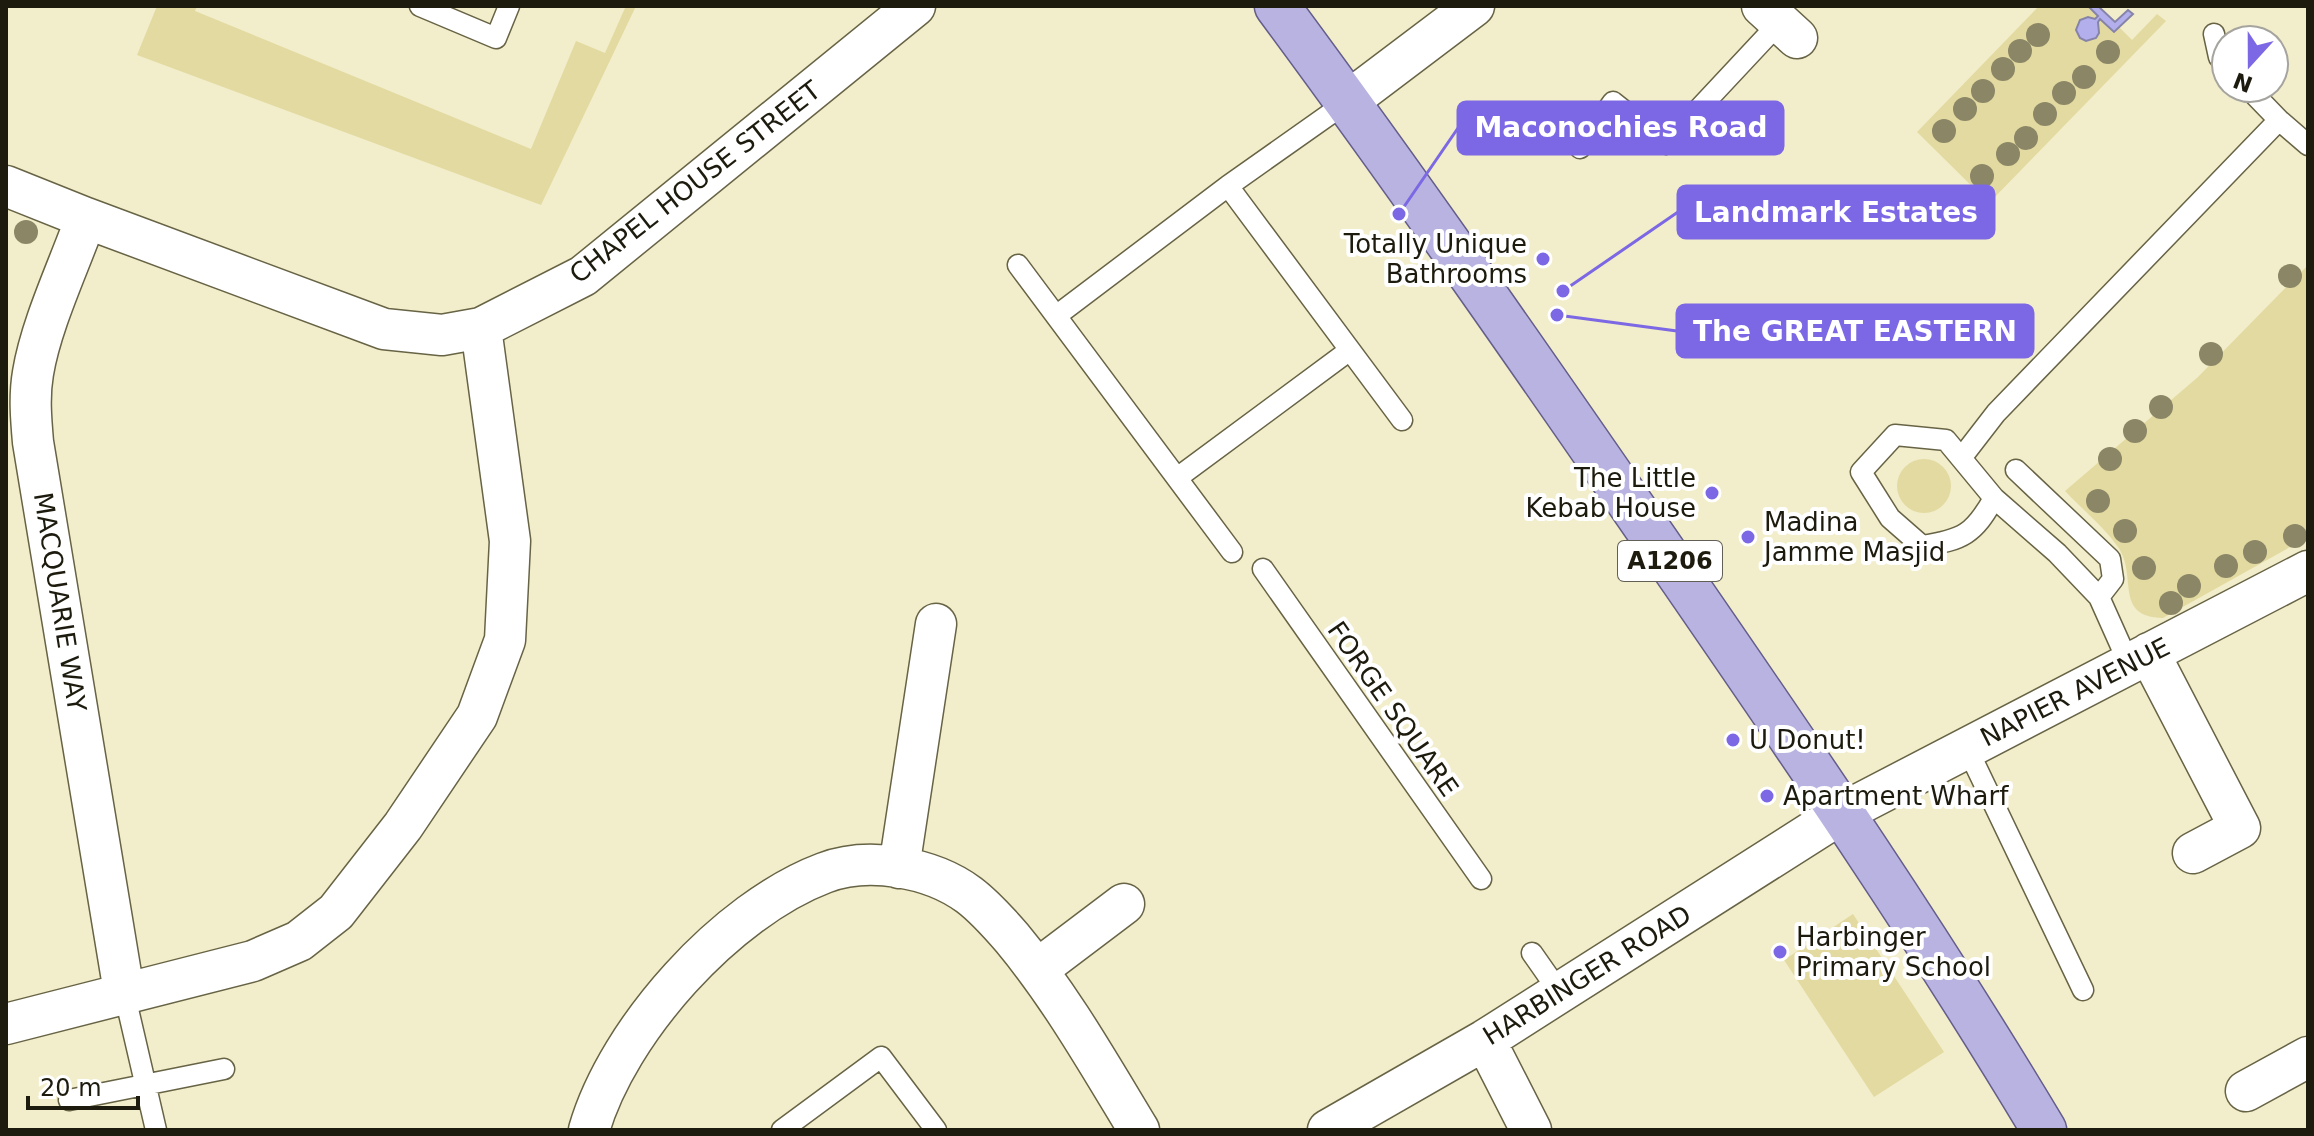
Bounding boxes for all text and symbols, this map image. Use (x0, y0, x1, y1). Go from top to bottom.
north arrow (2210, 24, 2290, 104)
text: N (2230, 67, 2256, 97)
street label: CHAPEL HOUSE STREET (564, 75, 826, 289)
callout: Maconochies Road (1458, 102, 1783, 154)
text: Maconochies Road (1474, 111, 1768, 144)
callout: Landmark Estates (1678, 186, 1994, 238)
text: Landmark Estates (1694, 196, 1978, 229)
place label: Totally Unique Bathrooms (1343, 229, 1527, 289)
marker: Totally Unique Bathrooms (1534, 250, 1552, 268)
callout: The GREAT EASTERN (1677, 305, 2033, 357)
text: The GREAT EASTERN (1693, 315, 2017, 348)
place label: The Little Kebab House (1526, 463, 1696, 523)
marker: The Little Kebab House (1703, 484, 1721, 502)
street label: MACQUARIE WAY (28, 490, 92, 714)
place label: Madina Jamme Masjid (1762, 507, 1945, 567)
marker: Madina Jamme Masjid (1739, 528, 1757, 546)
road number: A1206 (1618, 541, 1722, 581)
street label: FORGE SQUARE (1321, 616, 1465, 802)
street label: NAPIER AVENUE (1975, 631, 2175, 753)
place label: U Donut! (1749, 725, 1866, 755)
marker: U Donut! (1724, 731, 1742, 749)
place label: Apartment Wharf (1783, 781, 2009, 811)
marker: Apartment Wharf (1758, 787, 1776, 805)
street label: HARBINGER ROAD (1478, 899, 1696, 1051)
place label: Harbinger Primary School (1796, 922, 1991, 982)
marker: Harbinger Primary School (1771, 943, 1789, 961)
scale bar (28, 1060, 138, 1110)
text: 20 m (40, 1074, 102, 1102)

